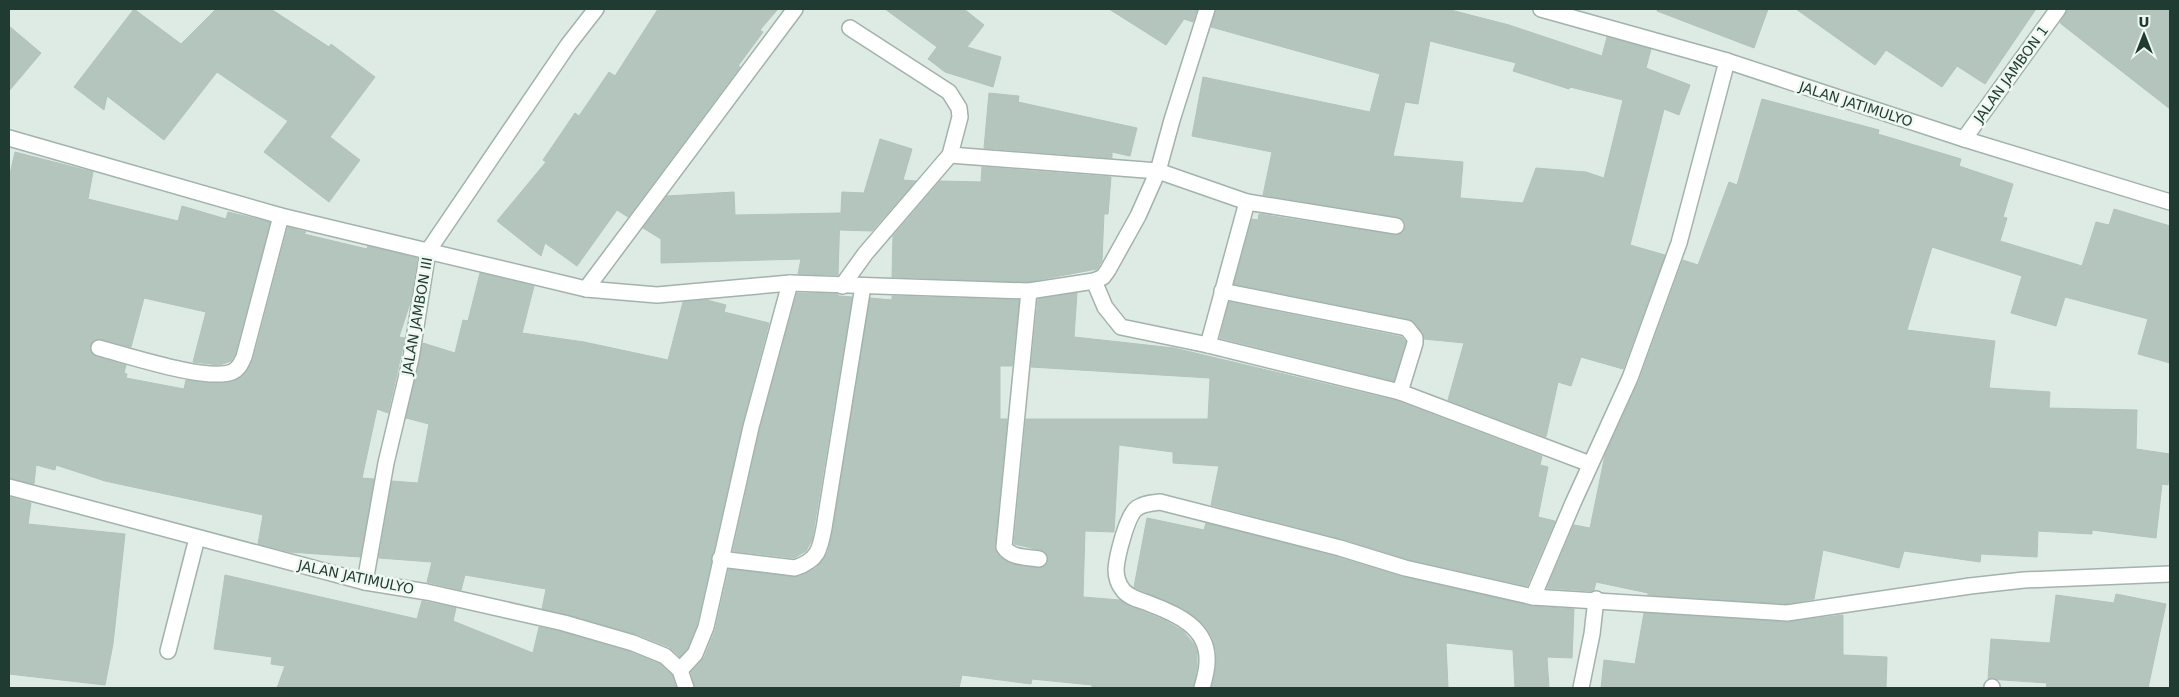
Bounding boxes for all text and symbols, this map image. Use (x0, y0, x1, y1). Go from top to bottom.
north arrow (2119, 10, 2169, 60)
text: U (2138, 14, 2150, 30)
street label: JALAN JAMBON 1 (1970, 22, 2052, 126)
street label: JALAN JATIMULYO (1796, 78, 1915, 130)
street label: JALAN JAMBON III (399, 256, 435, 377)
street label: JALAN JATIMULYO (296, 557, 415, 597)

